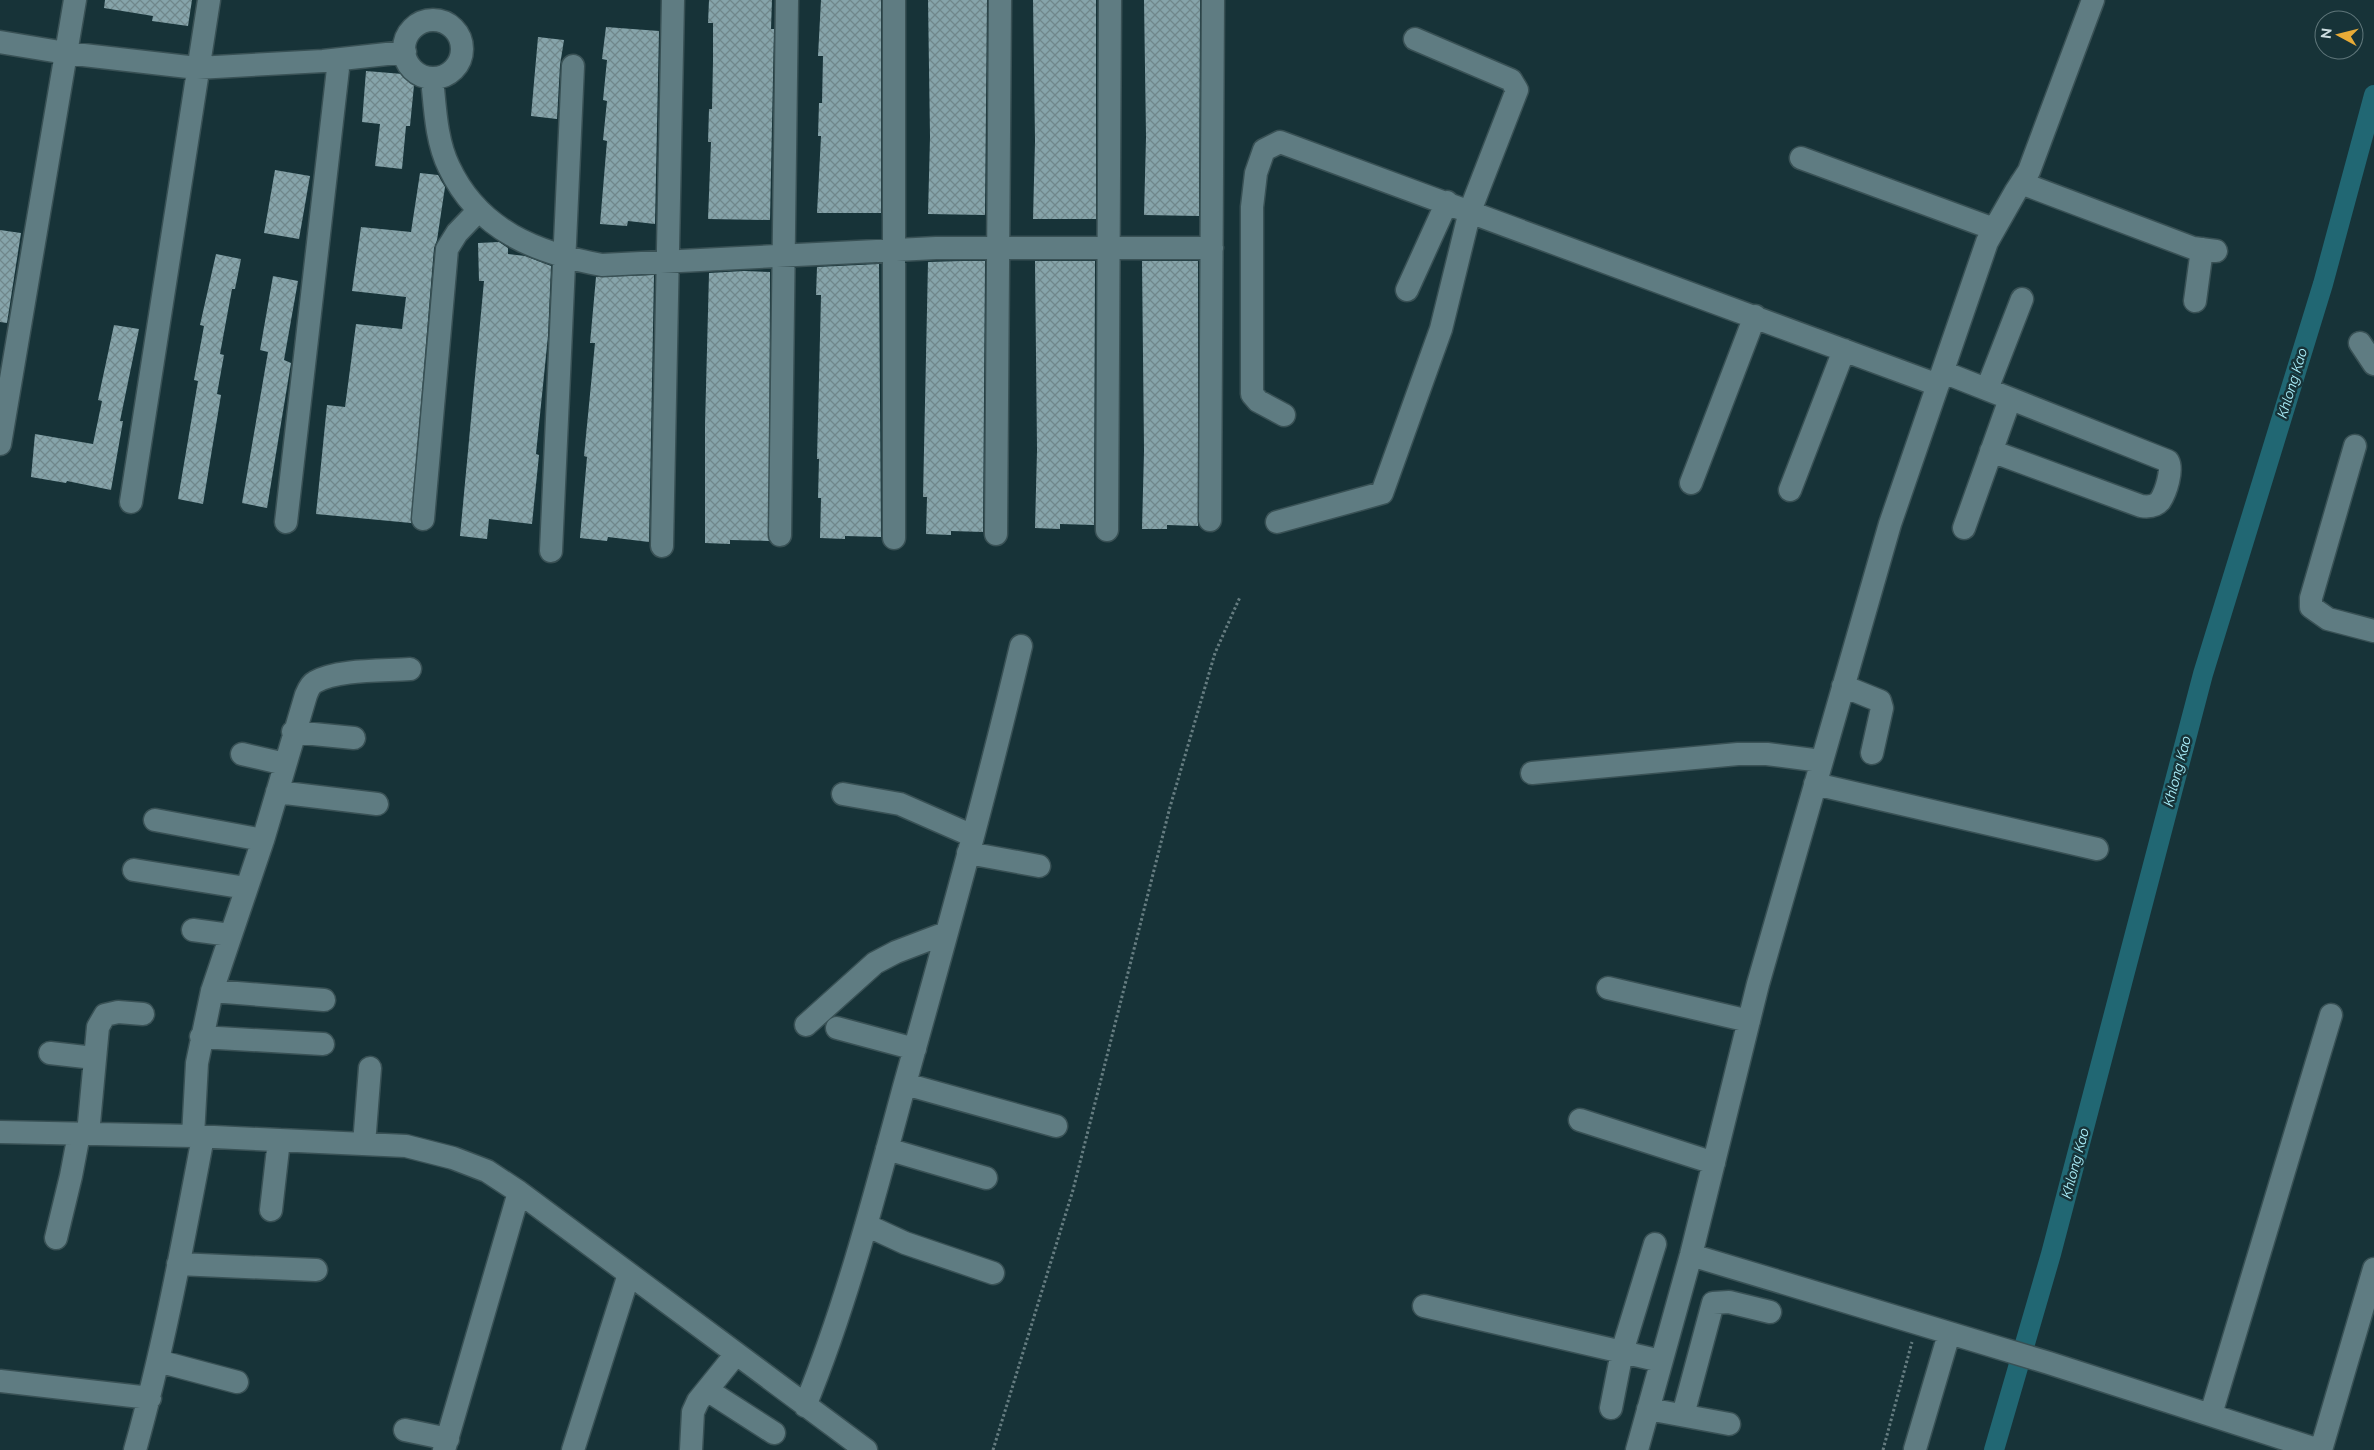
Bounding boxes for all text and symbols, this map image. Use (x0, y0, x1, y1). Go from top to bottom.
north arrow (2314, 10, 2364, 60)
text: N (2318, 27, 2335, 40)
water label: Khlong Kao (2274, 346, 2310, 420)
water label: Khlong Kao (2160, 734, 2194, 808)
water label: Khlong Kao (2058, 1126, 2092, 1200)

